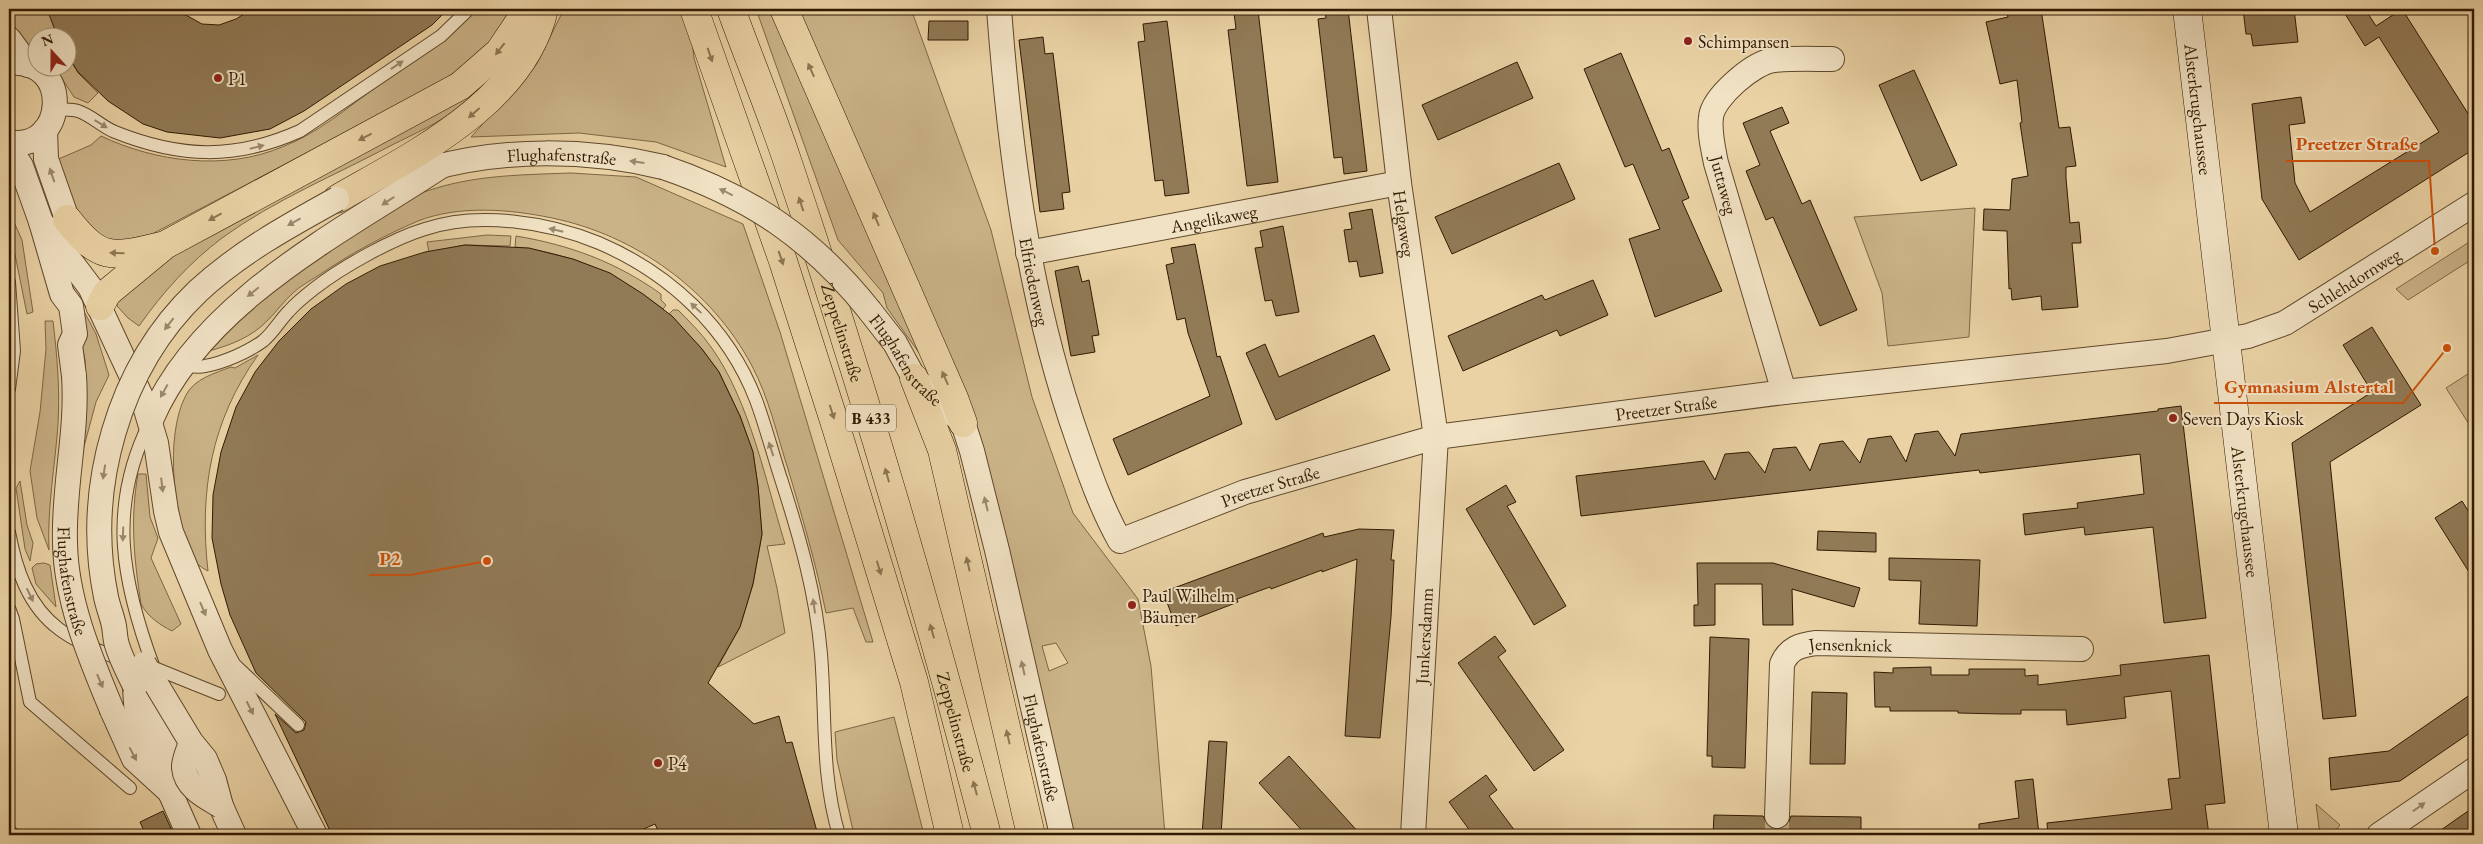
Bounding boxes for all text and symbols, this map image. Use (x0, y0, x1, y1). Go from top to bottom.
north arrow (28, 28, 78, 78)
text: N (39, 29, 56, 50)
place label: Schimpansen (1698, 30, 1790, 53)
marker: Schimpansen (1682, 35, 1694, 47)
street label: Alsterkrugchaussee (2180, 41, 2218, 176)
one-way arrow (495, 42, 505, 56)
one-way arrow (707, 48, 715, 63)
one-way arrow (390, 60, 403, 70)
one-way arrow (807, 63, 815, 77)
place label: P1 (228, 67, 247, 90)
marker: P1 (212, 72, 224, 84)
one-way arrow (468, 107, 480, 119)
one-way arrow (94, 120, 107, 129)
callout: Preetzer Straße (2286, 127, 2429, 161)
text: Preetzer Straße (2296, 131, 2418, 156)
one-way arrow (358, 133, 373, 141)
street label: Flughafenstraße (506, 142, 618, 170)
one-way arrow (250, 143, 265, 151)
street label: Juttaweg (1705, 151, 1743, 217)
one-way arrow (628, 157, 644, 165)
one-way arrow (47, 167, 55, 182)
one-way arrow (719, 188, 733, 196)
street label: Helgaweg (1389, 188, 1421, 259)
one-way arrow (381, 196, 395, 206)
one-way arrow (797, 196, 804, 211)
street label: Angelikaweg (1168, 199, 1259, 238)
one-way arrow (871, 212, 879, 226)
one-way arrow (207, 213, 222, 221)
one-way arrow (287, 218, 301, 227)
one-way arrow (549, 226, 564, 234)
street label: Elfriedenweg (1015, 236, 1055, 328)
street label: Schlehdornweg (2303, 242, 2405, 318)
one-way arrow (109, 249, 125, 257)
one-way arrow (778, 250, 786, 265)
street label: Zeppelinstraße (816, 280, 869, 384)
one-way arrow (247, 287, 260, 298)
one-way arrow (690, 302, 702, 314)
street label: Flughafenstraße (865, 309, 948, 411)
one-way arrow (163, 317, 174, 330)
callout: Gymnasium Alstertal (2214, 369, 2403, 403)
one-way arrow (940, 371, 948, 385)
text: Gymnasium Alstertal (2224, 374, 2394, 399)
one-way arrow (160, 384, 168, 399)
street label: Preetzer Straße (1614, 389, 1718, 425)
road number: B 433 (846, 404, 896, 432)
one-way arrow (828, 405, 836, 420)
place label: Seven Days Kiosk (2183, 407, 2304, 430)
marker: Seven Days Kiosk (2167, 412, 2179, 424)
one-way arrow (767, 442, 775, 457)
street label: Alsterkrugchaussee (2227, 444, 2265, 578)
street label: Preetzer Straße (1217, 460, 1322, 512)
one-way arrow (100, 464, 108, 480)
one-way arrow (883, 468, 891, 483)
one-way arrow (158, 477, 166, 493)
one-way arrow (982, 496, 990, 511)
one-way arrow (118, 526, 126, 542)
street label: Flughafenstraße (53, 527, 94, 638)
callout: P2 (369, 541, 410, 575)
text: P2 (379, 546, 401, 571)
one-way arrow (964, 556, 972, 571)
one-way arrow (875, 560, 883, 575)
place label: Paul Wilhelm Bäumer (1142, 584, 1235, 628)
one-way arrow (26, 587, 34, 602)
street label: Junkersdamm (1410, 587, 1438, 687)
one-way arrow (810, 597, 818, 613)
marker: Paul Wilhelm Bäumer (1126, 599, 1138, 611)
one-way arrow (200, 602, 208, 616)
one-way arrow (928, 624, 936, 639)
street label: Jensenknick (1805, 631, 1893, 656)
one-way arrow (1019, 660, 1027, 676)
street label: Zeppelinstraße (932, 669, 981, 774)
one-way arrow (97, 674, 105, 688)
street label: Flughafenstraße (1019, 691, 1065, 804)
one-way arrow (246, 701, 254, 716)
one-way arrow (1004, 729, 1012, 744)
one-way arrow (129, 747, 137, 762)
place label: P4 (668, 752, 687, 775)
marker: P4 (652, 757, 664, 769)
one-way arrow (971, 781, 979, 796)
one-way arrow (2413, 803, 2426, 812)

